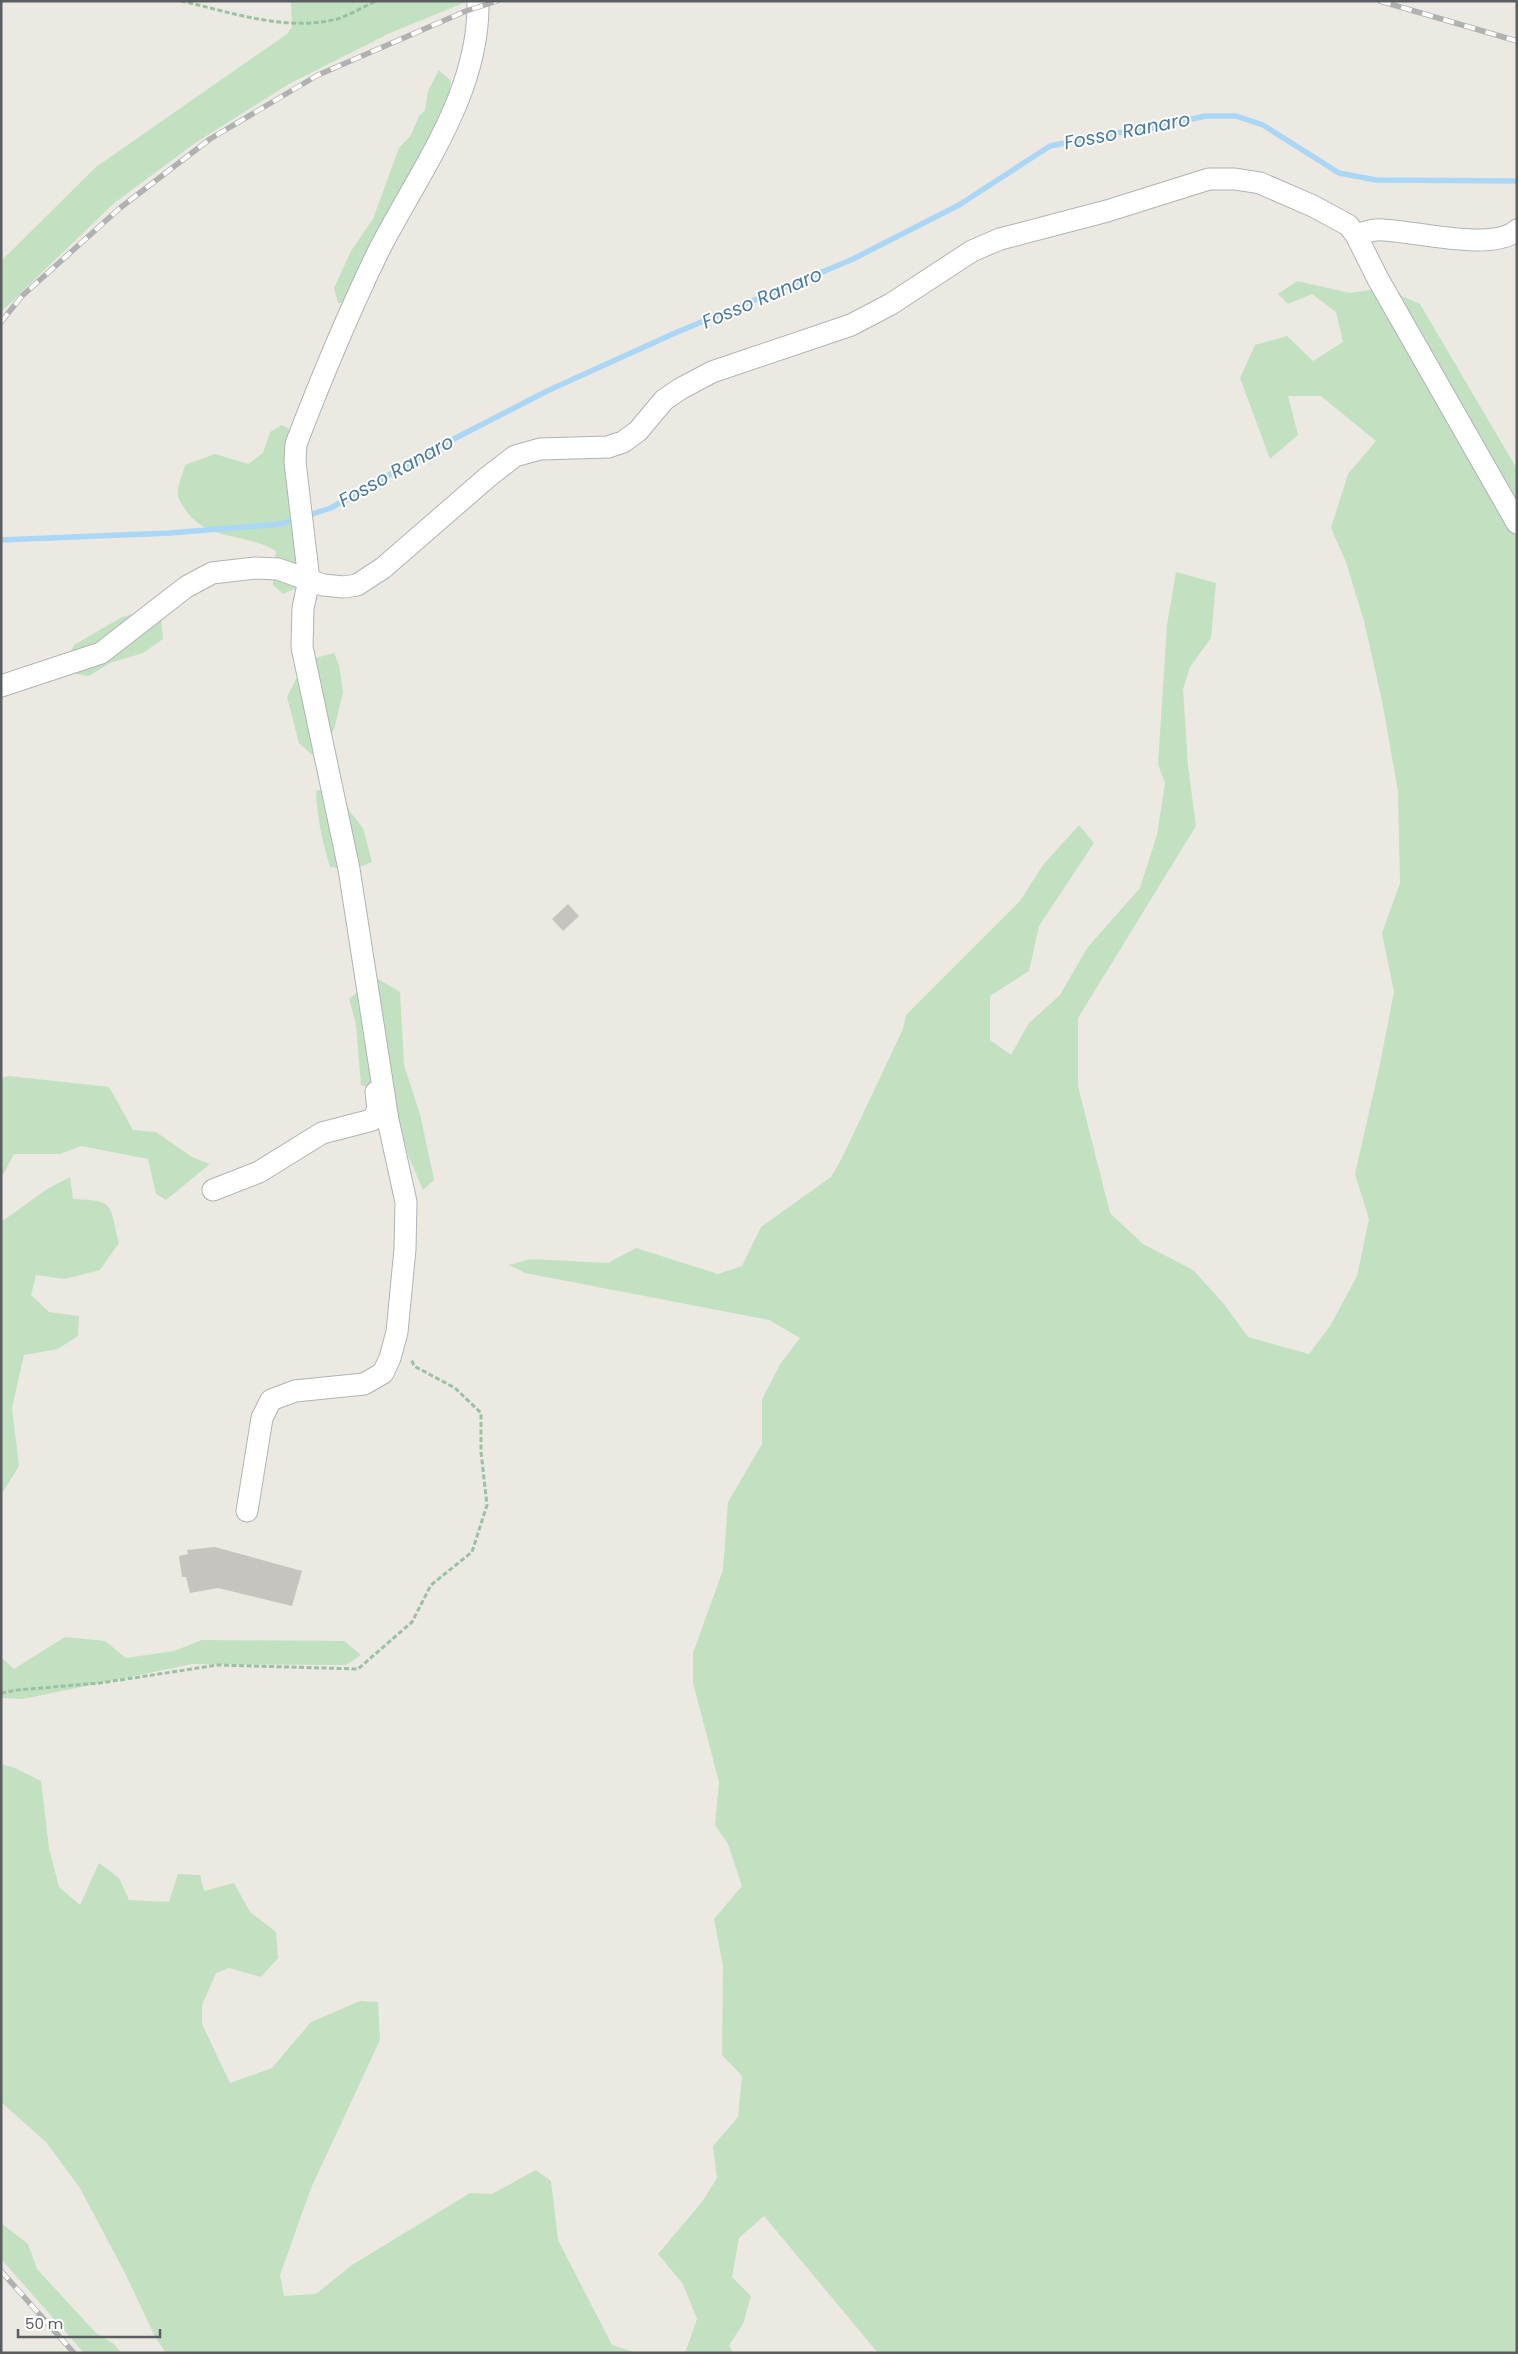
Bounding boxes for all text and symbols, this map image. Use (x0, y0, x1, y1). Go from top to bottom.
water label: Fosso Ranaro (1062, 106, 1192, 156)
water label: Fosso Ranaro (698, 261, 826, 335)
water label: Fosso Ranaro (333, 428, 459, 514)
scale bar (18, 2306, 160, 2338)
text: 50 m (25, 2313, 63, 2334)

